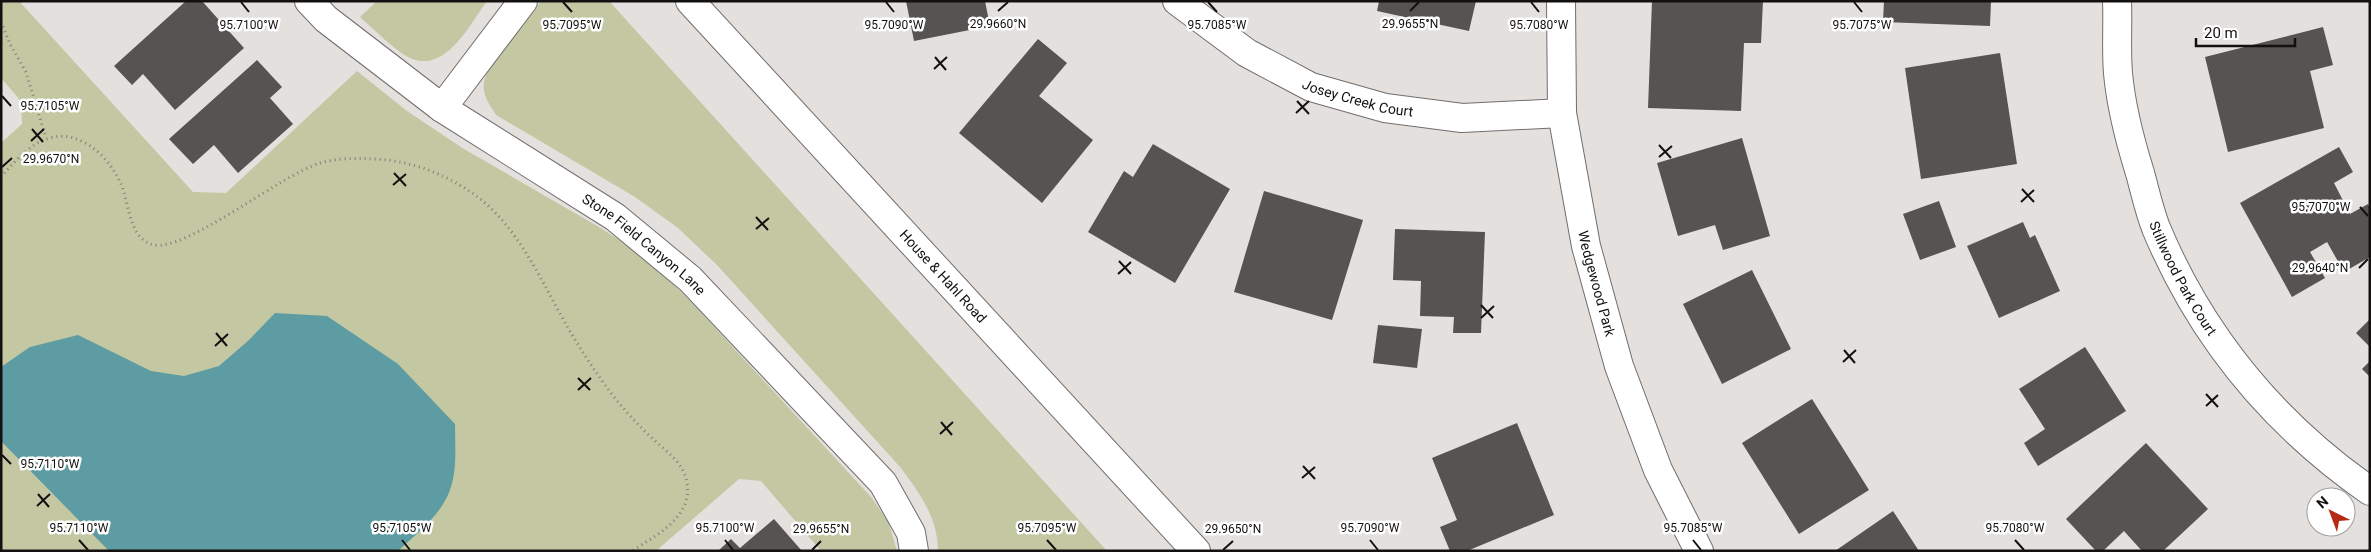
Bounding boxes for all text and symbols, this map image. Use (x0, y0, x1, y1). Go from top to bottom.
scale bar (2196, 15, 2295, 47)
text: 29.9660°N (970, 17, 1026, 31)
text: 29.9655°N (1382, 17, 1438, 31)
text: 95.7100°W (220, 18, 279, 32)
text: 95.7095°W (543, 18, 602, 32)
text: 95.7090°W (865, 18, 924, 32)
text: 95.7085°W (1188, 18, 1247, 32)
text: 95.7080°W (1510, 18, 1569, 32)
text: 95.7075°W (1833, 18, 1892, 32)
text: 20 m (2204, 24, 2238, 42)
street label: Josey Creek Court (1300, 76, 1415, 120)
text: 95.7105°W (21, 99, 80, 113)
text: 29.9670°N (23, 152, 79, 166)
street label: Stone Field Canyon Lane (579, 190, 709, 298)
text: 95.7070°W (2292, 200, 2351, 214)
street label: Stillwood Park Court (2146, 219, 2220, 339)
street label: House & Hahl Road (897, 226, 990, 326)
street label: Wedgewood Park (1575, 229, 1619, 339)
text: 29.9640°N (2292, 261, 2348, 275)
text: 95.7110°W (21, 457, 80, 471)
north arrow (2306, 487, 2356, 537)
text: N (2313, 493, 2331, 512)
text: 95.7110°W (50, 521, 109, 535)
text: 95.7105°W (373, 521, 432, 535)
text: 95.7100°W (696, 521, 755, 535)
text: 95.7095°W (1018, 521, 1077, 535)
text: 95.7090°W (1341, 521, 1400, 535)
text: 95.7085°W (1664, 521, 1723, 535)
text: 95.7080°W (1986, 521, 2045, 535)
text: 29.9655°N (793, 522, 849, 536)
text: 29.9650°N (1205, 522, 1261, 536)

